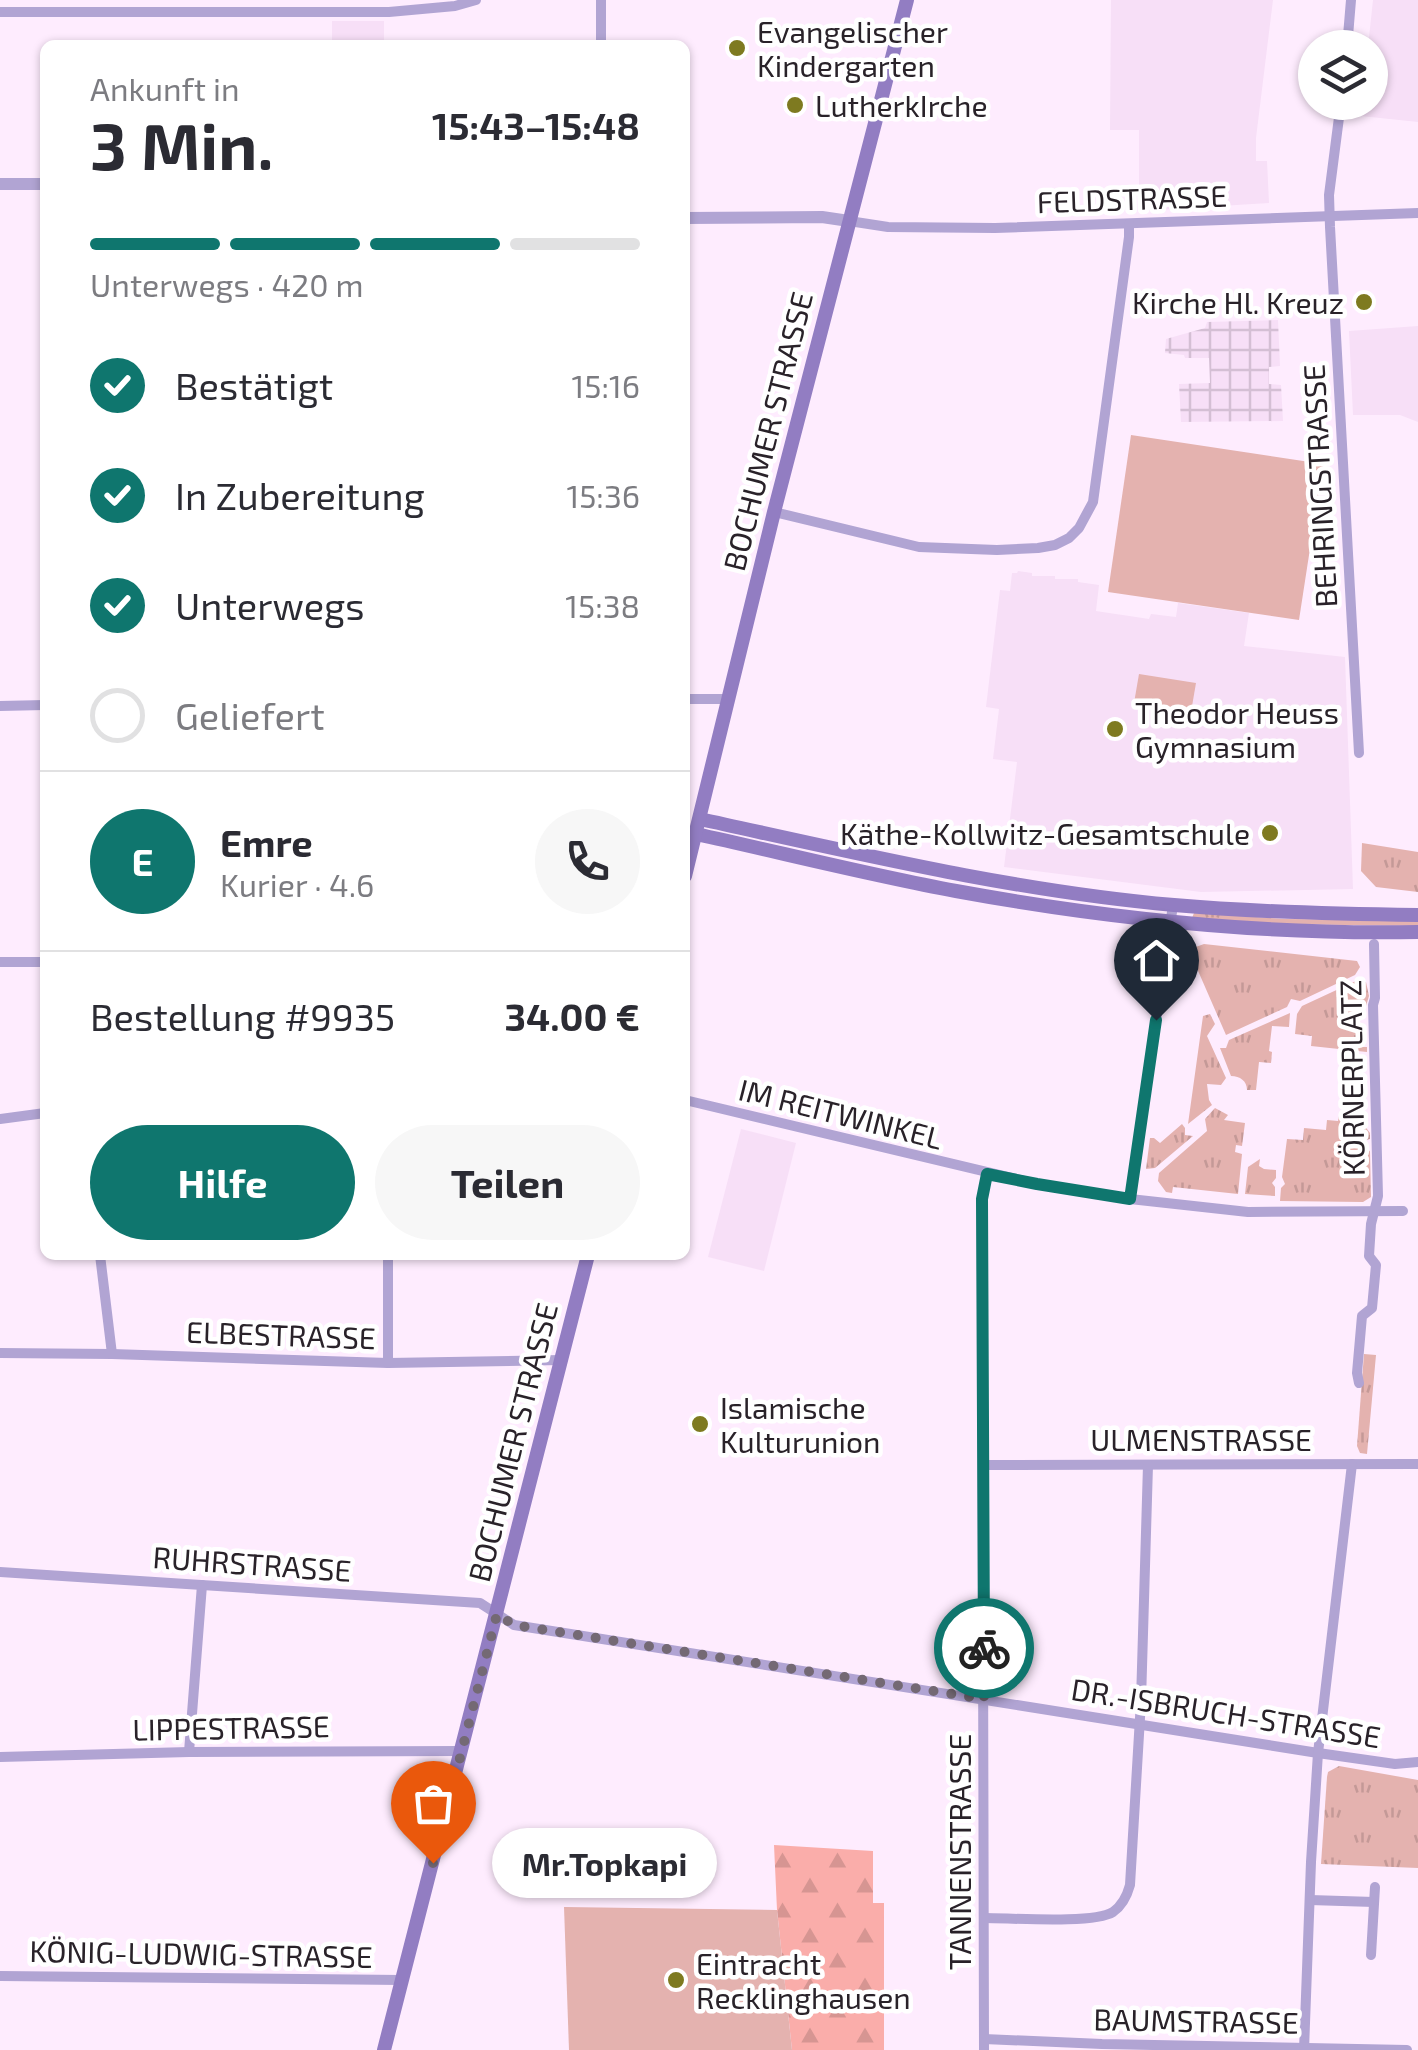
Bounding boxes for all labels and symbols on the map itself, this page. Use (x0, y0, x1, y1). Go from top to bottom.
place label: Evangelischer Kindergarten (757, 13, 948, 83)
marker: Evangelischer Kindergarten (726, 37, 748, 59)
place label: LutherkIrche (815, 87, 988, 123)
marker: LutherkIrche (784, 94, 806, 116)
street label: FELDSTRASSE (1036, 177, 1228, 219)
place label: Kirche Hl. Kreuz (1132, 284, 1344, 320)
street label: BOCHUMER STRASSE (715, 288, 819, 574)
marker: Kirche Hl. Kreuz (1353, 291, 1375, 313)
street label: BEHRINGSTRASSE (1295, 363, 1343, 609)
place label: Theodor Heuss Gymnasium (1135, 694, 1339, 764)
marker: Theodor Heuss Gymnasium (1104, 718, 1126, 740)
place label: Käthe-Kollwitz-Gesamtschule (840, 815, 1250, 851)
marker: Käthe-Kollwitz-Gesamtschule (1259, 822, 1281, 844)
pin (1114, 918, 1199, 1021)
street label: KÖRNERPLATZ (1331, 979, 1371, 1177)
street label: IM REITWINKEL (735, 1070, 947, 1156)
street label: BOCHUMER STRASSE (460, 1299, 564, 1585)
street label: ELBESTRASSE (186, 1313, 376, 1355)
place label: Islamische Kulturunion (720, 1389, 880, 1459)
marker: Islamische Kulturunion (689, 1413, 711, 1435)
street label: ULMENSTRASSE (1090, 1421, 1312, 1457)
street label: RUHRSTRASSE (151, 1538, 353, 1588)
courier (934, 1598, 1034, 1698)
street label: DR.-ISBRUCH-STRASSE (1069, 1670, 1383, 1754)
street label: LIPPESTRASSE (132, 1707, 330, 1747)
street label: TANNENSTRASSE (941, 1734, 977, 1970)
pin (391, 1761, 476, 1864)
callout: Mr.Topkapi (493, 1828, 718, 1898)
street label: KÖNIG-LUDWIG-STRASSE (29, 1932, 373, 1974)
place label: Eintracht Recklinghausen (696, 1945, 911, 2015)
marker: Eintracht Recklinghausen (665, 1969, 687, 1991)
street label: BAUMSTRASSE (1093, 2000, 1299, 2040)

